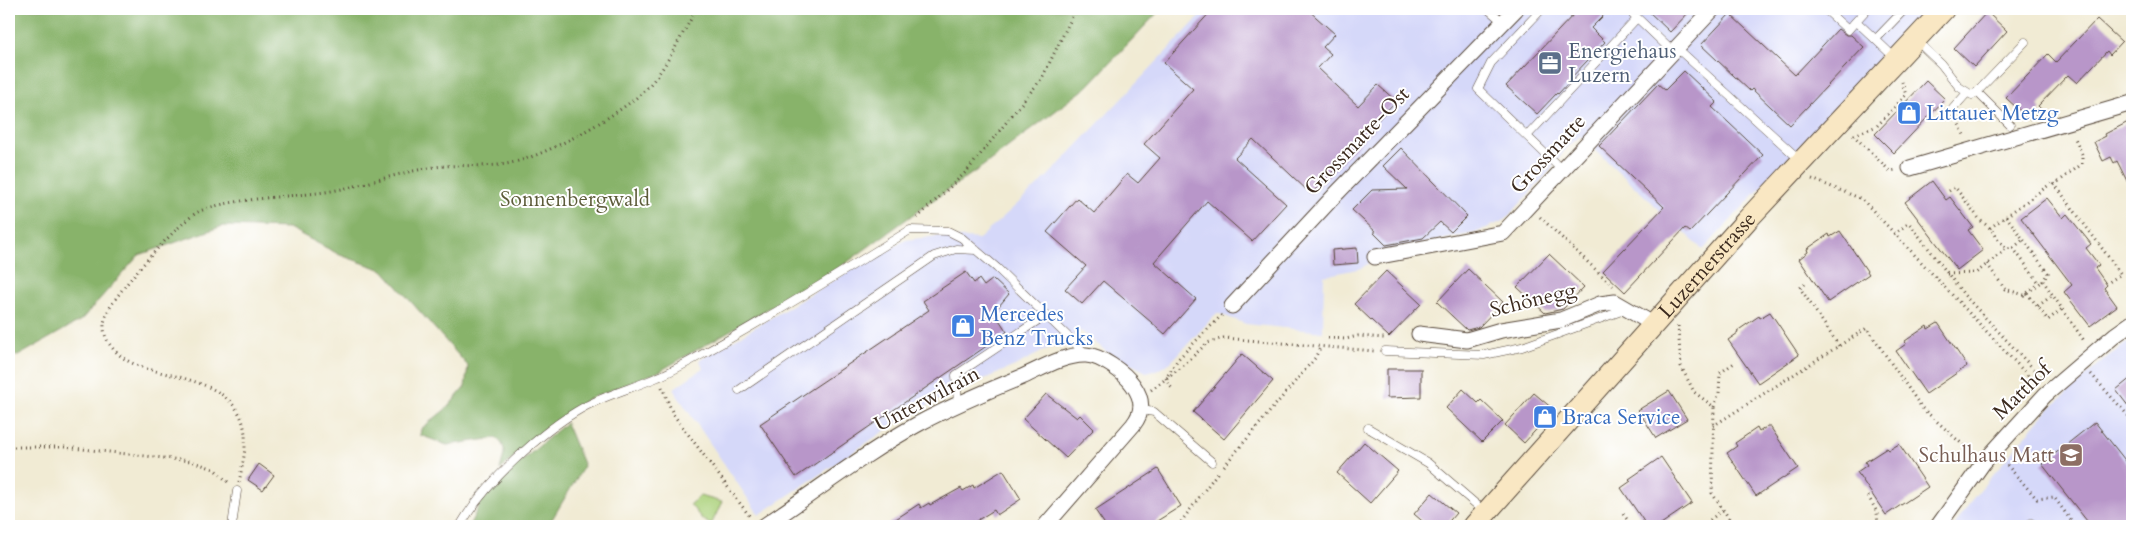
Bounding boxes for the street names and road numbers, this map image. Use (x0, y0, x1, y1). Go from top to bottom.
street label: Grossmatte-Ost (1298, 80, 1416, 202)
street label: Grossmatte (1504, 108, 1592, 200)
street label: Luzernerstrasse (1652, 205, 1762, 324)
street label: Schönegg (1487, 275, 1579, 325)
street label: Matthof (1987, 353, 2060, 426)
street label: Unterwilrain (869, 359, 985, 439)

